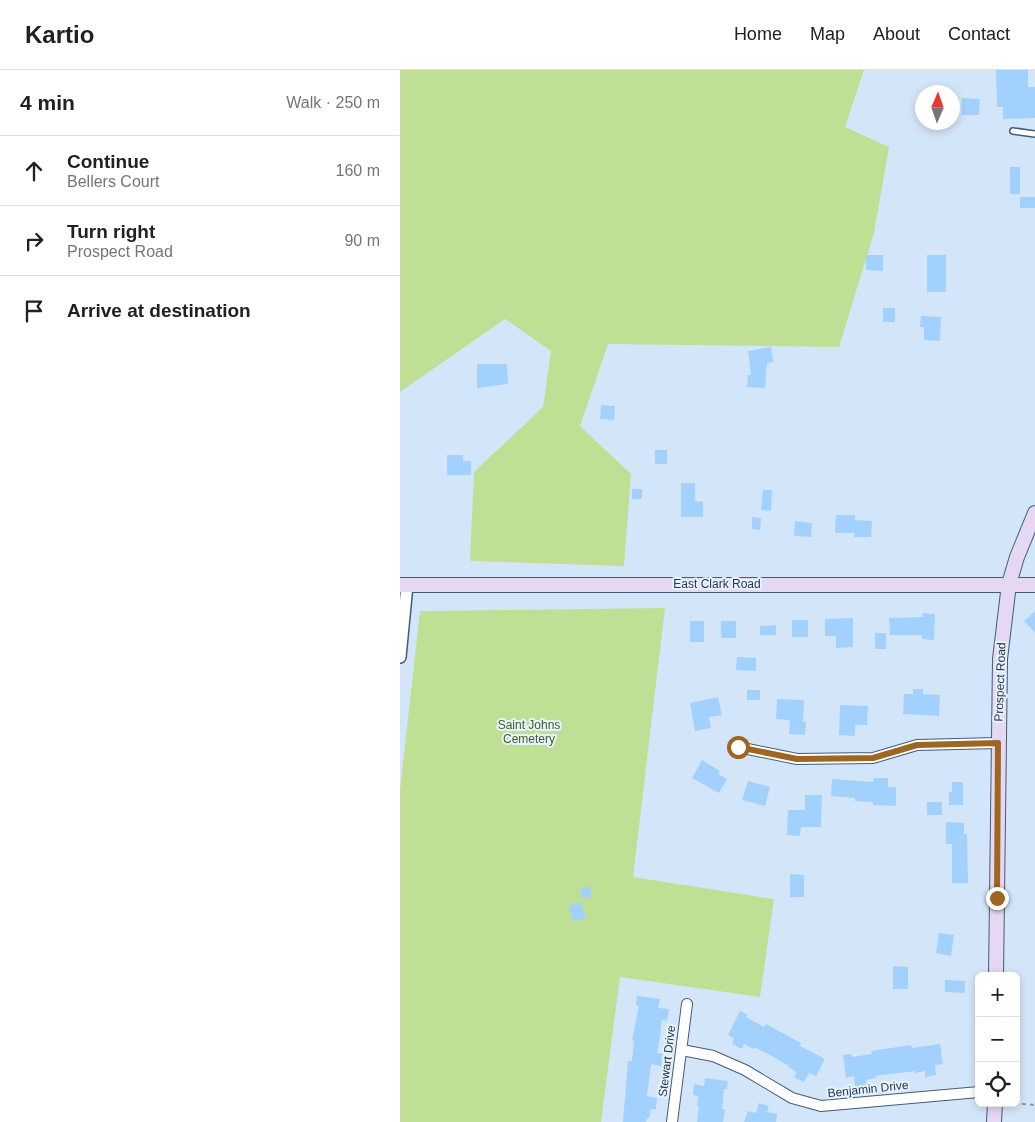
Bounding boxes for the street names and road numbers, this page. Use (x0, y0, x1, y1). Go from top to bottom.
street label: East Clark Road (673, 577, 761, 591)
street label: Prospect Road (992, 642, 1008, 722)
street label: Stewart Drive (656, 1024, 678, 1098)
street label: Benjamin Drive (827, 1078, 910, 1100)

